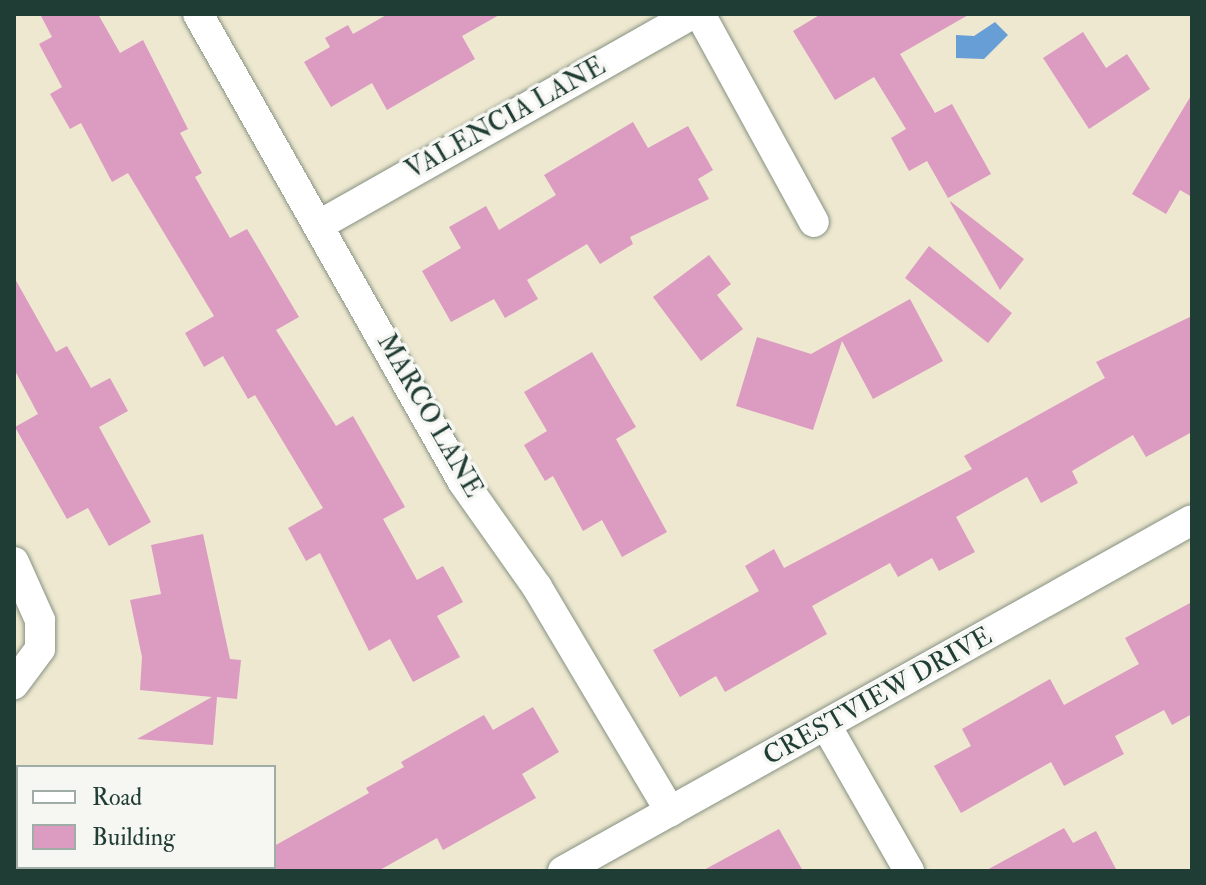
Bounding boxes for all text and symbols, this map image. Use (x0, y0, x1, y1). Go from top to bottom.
street label: VALENCIA LANE (401, 51, 611, 187)
street label: MARCO LANE (370, 329, 488, 503)
street label: CRESTVIEW DRIVE (758, 621, 998, 773)
legend (16, 765, 276, 869)
text: Road (92, 782, 142, 813)
text: Building (92, 822, 175, 853)

